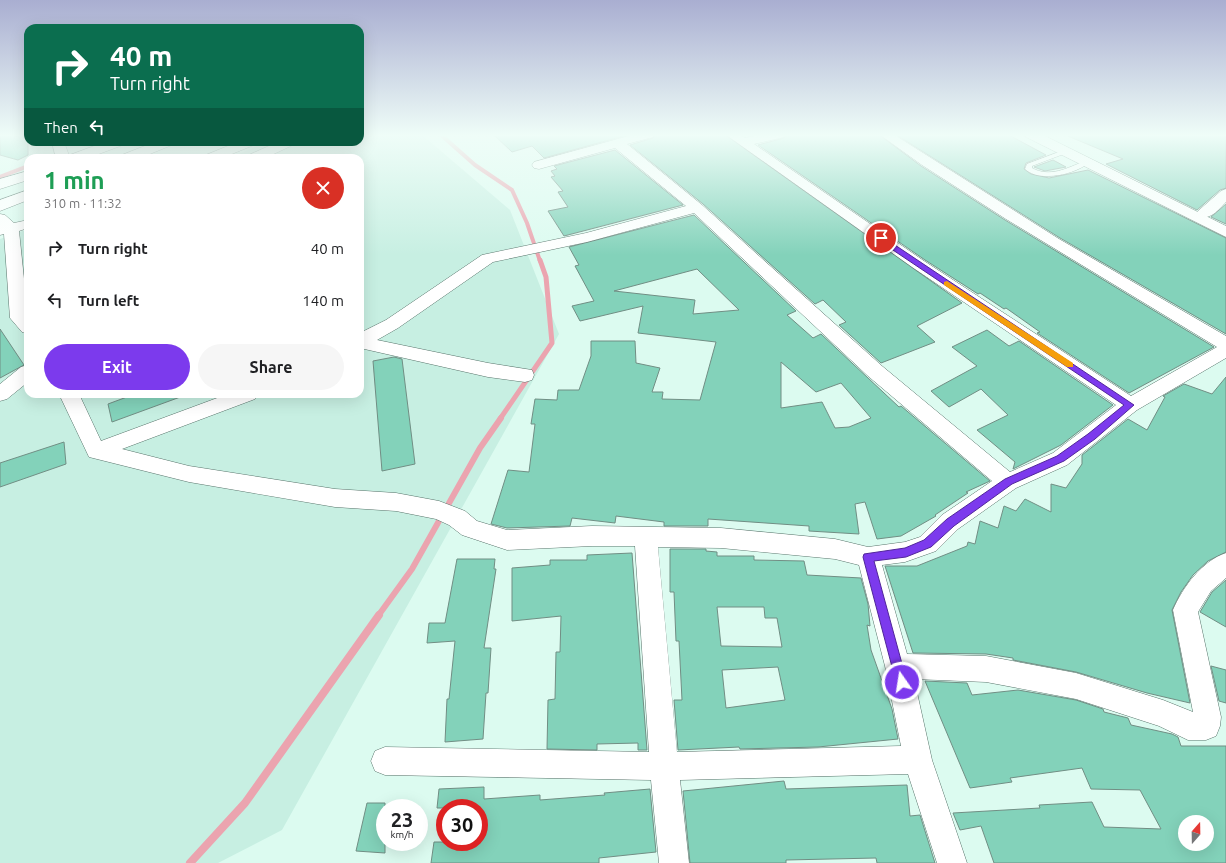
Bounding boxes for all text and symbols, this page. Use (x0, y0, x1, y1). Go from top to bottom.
icon: right (44, 40, 96, 92)
text: 40 m (110, 40, 172, 71)
text: Turn right (110, 73, 190, 93)
icon: left (86, 116, 108, 138)
text: Then (44, 119, 78, 136)
text: 1 min (44, 167, 105, 194)
button: close (302, 167, 344, 209)
text: 310 m · 11:32 (44, 196, 122, 210)
pin (864, 221, 898, 255)
icon: arrive (870, 227, 892, 249)
icon: right (44, 237, 66, 259)
text: Turn right (78, 240, 148, 257)
text: 40 m (311, 240, 344, 257)
icon: left (44, 289, 66, 311)
text: Turn left (78, 292, 139, 309)
text: 140 m (302, 292, 344, 309)
button: Exit (44, 344, 190, 390)
button: Share (198, 344, 344, 390)
position arrow (881, 661, 923, 703)
speed limit sign: 30 (436, 799, 488, 851)
text: 23 (391, 808, 413, 831)
north arrow (1178, 815, 1214, 851)
map controls (1178, 815, 1214, 851)
text: km/h (390, 829, 414, 840)

